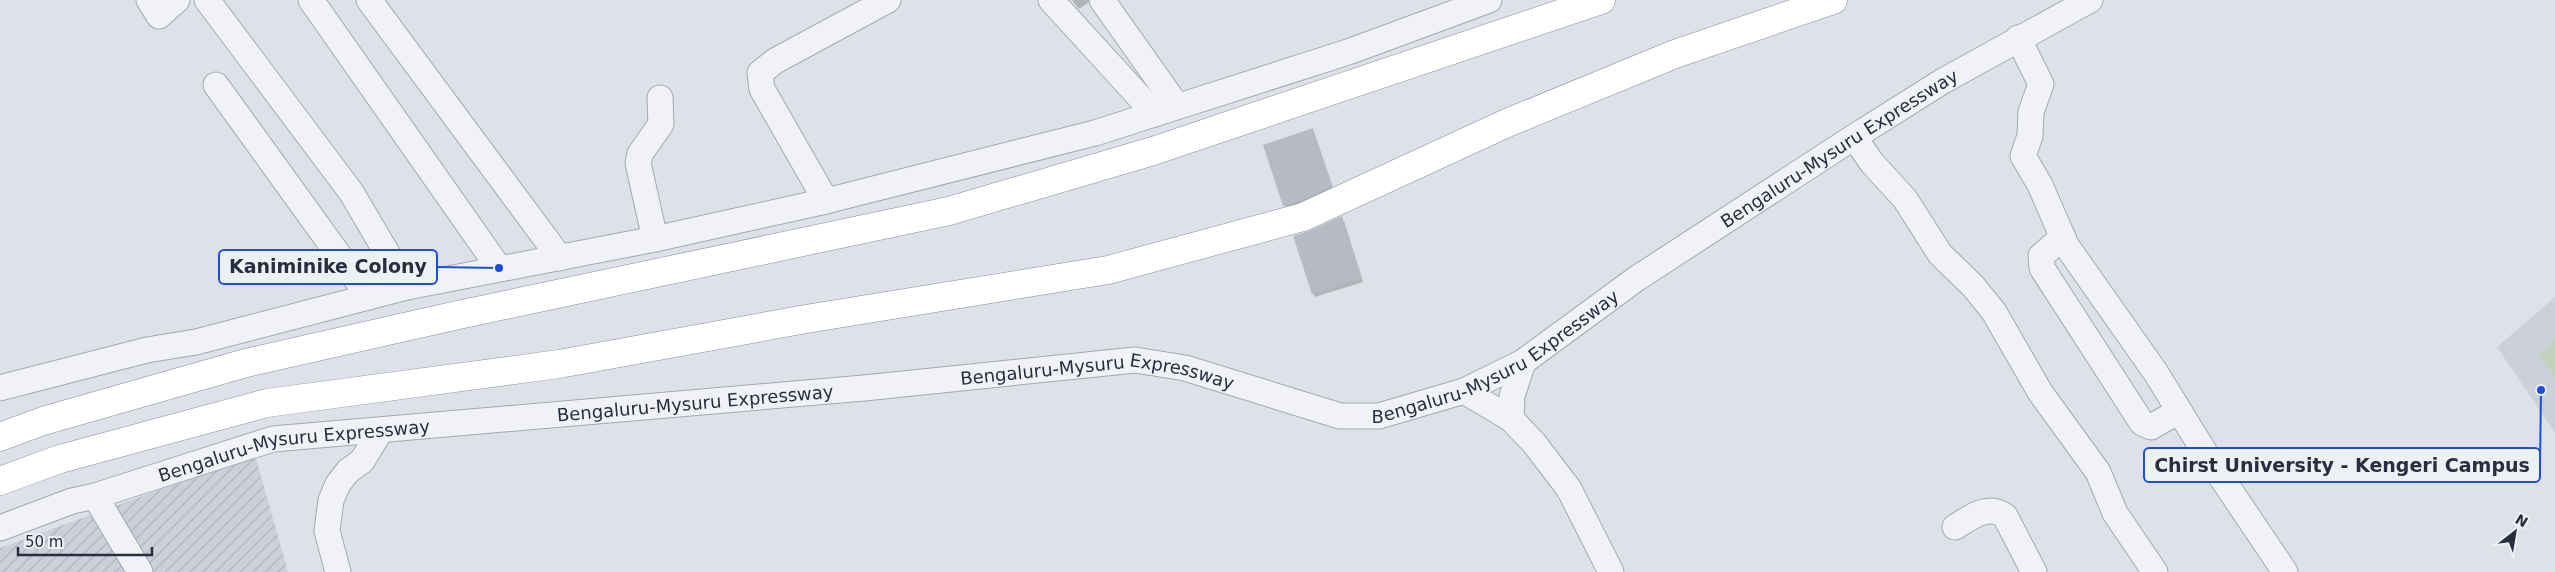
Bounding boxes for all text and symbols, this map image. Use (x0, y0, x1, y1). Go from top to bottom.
street label: Bengaluru-Mysuru Expressway (1716, 64, 1961, 232)
callout: Kaniminike Colony (219, 250, 437, 284)
text: Kaniminike Colony (229, 255, 428, 277)
street label: Bengaluru-Mysuru Expressway (1371, 285, 1623, 427)
street label: Bengaluru-Mysuru Expressway (959, 349, 1237, 393)
street label: Bengaluru-Mysuru Expressway (556, 380, 835, 425)
street label: Bengaluru-Mysuru Expressway (155, 415, 431, 486)
callout: Chirst University - Kengeri Campus (2144, 448, 2540, 482)
text: Chirst University - Kengeri Campus (2154, 454, 2530, 476)
north arrow (2490, 507, 2540, 557)
text: N (2513, 511, 2531, 531)
scale bar (18, 524, 151, 556)
text: 50 m (25, 533, 63, 551)

